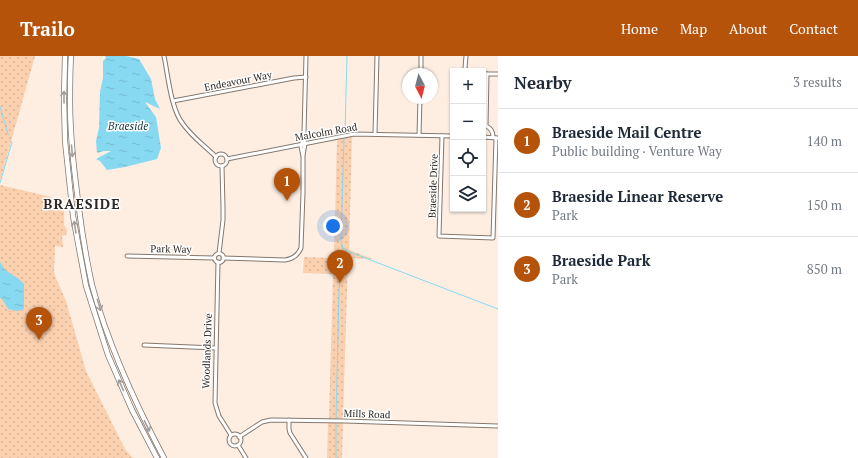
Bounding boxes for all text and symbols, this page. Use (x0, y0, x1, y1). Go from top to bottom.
text: Trailo (20, 16, 75, 41)
text: Home (621, 19, 658, 38)
text: Map (680, 19, 707, 38)
text: About (729, 19, 767, 38)
text: Contact (789, 19, 838, 38)
street label: Endeavour Way (203, 68, 274, 94)
north arrow (402, 68, 438, 104)
map controls (450, 68, 486, 212)
button: + (450, 68, 486, 104)
text: Nearby (514, 71, 572, 94)
text: 3 results (793, 73, 842, 91)
one-way arrow (60, 91, 68, 104)
button: − (450, 104, 486, 140)
water label: Braeside (107, 119, 148, 133)
street label: Malcolm Road (294, 120, 359, 144)
text: Braeside Mail Centre (552, 122, 701, 142)
text: 1 (523, 132, 531, 150)
text: 140 m (807, 132, 842, 150)
button: locate (450, 140, 486, 176)
text: Public building · Venture Way (552, 142, 722, 160)
one-way arrow (69, 144, 76, 157)
street label: Braeside Drive (425, 154, 441, 218)
pin: 1 (274, 168, 300, 201)
button: layers (450, 176, 486, 212)
text: Braeside Linear Reserve (552, 186, 723, 206)
district label: BRAESIDE (43, 194, 121, 213)
text: 2 (523, 196, 531, 214)
text: 150 m (807, 196, 842, 214)
text: Park (552, 206, 578, 224)
your location (323, 216, 343, 236)
one-way arrow (71, 220, 79, 233)
street label: Park Way (150, 242, 193, 256)
pin: 2 (327, 250, 353, 283)
text: Braeside Park (552, 250, 651, 270)
text: 3 (523, 260, 531, 278)
text: 850 m (807, 260, 842, 278)
text: Park (552, 270, 578, 288)
one-way arrow (96, 299, 103, 312)
pin: 3 (26, 307, 52, 340)
street label: Woodlands Drive (199, 313, 215, 389)
one-way arrow (117, 380, 124, 392)
street label: Mills Road (343, 407, 391, 421)
one-way arrow (144, 419, 151, 431)

